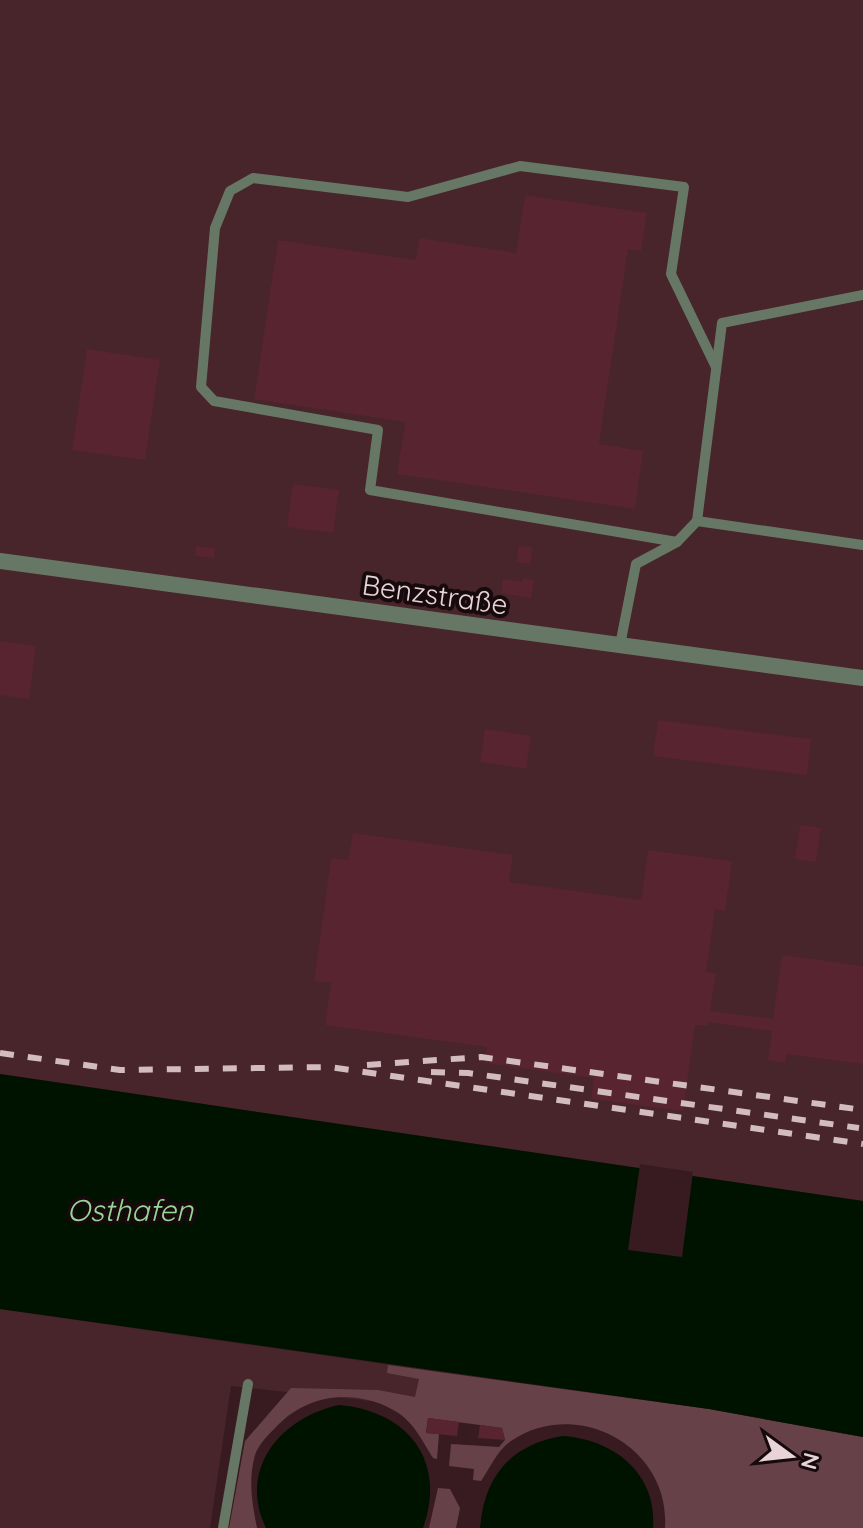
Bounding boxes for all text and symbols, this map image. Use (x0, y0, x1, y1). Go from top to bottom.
street label: Benzstraße (360, 566, 510, 622)
water label: Osthafen (67, 1191, 194, 1229)
north arrow (751, 1416, 831, 1496)
text: N (795, 1450, 826, 1473)

